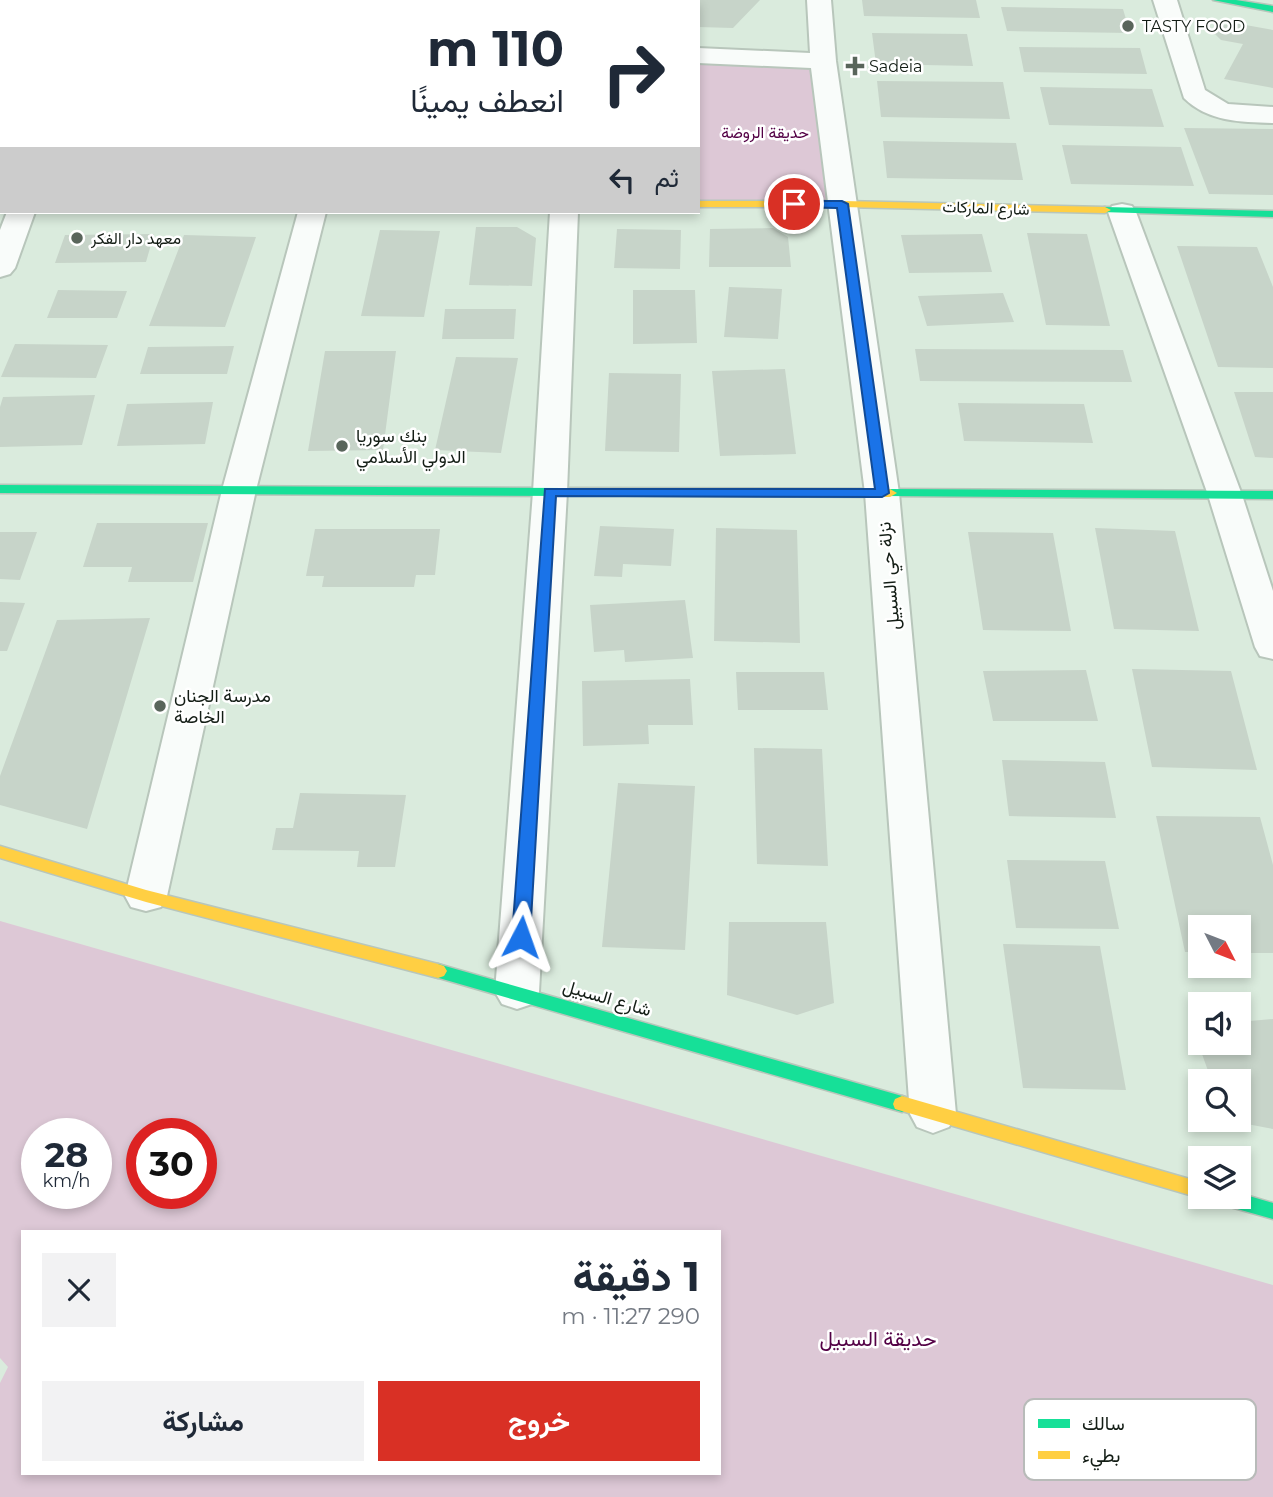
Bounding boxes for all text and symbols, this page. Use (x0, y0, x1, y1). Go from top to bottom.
place label: TASTY FOOD (1142, 17, 1245, 36)
marker: TASTY FOOD (1120, 18, 1136, 34)
text: 110 m (427, 19, 564, 78)
icon: right (588, 28, 679, 119)
place label: Sadeia (869, 57, 923, 76)
marker: Sadeia (847, 58, 863, 74)
text: انعطف يمينًا (410, 81, 564, 120)
park label: حديقة الروضة (721, 123, 809, 143)
icon: left (603, 161, 641, 199)
text: ثم (655, 162, 679, 194)
pin (764, 174, 824, 234)
icon: arrive (775, 185, 813, 223)
street label: شارع الماركات (942, 197, 1030, 221)
place label: معهد دار الفكر (90, 229, 181, 249)
marker: معهد دار الفكر (69, 230, 85, 246)
place label: بنك سوريا الدولي الأسلامي (356, 425, 466, 472)
marker: بنك سوريا الدولي الأسلامي (334, 438, 350, 454)
street label: نزلة حي السبيل (873, 521, 909, 631)
place label: مدرسة الجنان الخاصة (174, 685, 271, 728)
marker: مدرسة الجنان الخاصة (152, 698, 168, 714)
position arrow (484, 900, 558, 974)
north arrow (1188, 915, 1251, 978)
map controls (1188, 915, 1251, 1209)
street label: شارع السبيل (560, 975, 654, 1022)
button: sound (1188, 992, 1251, 1055)
button: search (1188, 1069, 1251, 1132)
speed limit sign: 30 (126, 1118, 217, 1209)
text: 28 (45, 1133, 88, 1176)
button: layers (1188, 1146, 1251, 1209)
text: km/h (42, 1170, 91, 1192)
text: 1 دقيقة (573, 1250, 700, 1302)
button: close (42, 1253, 116, 1327)
text: 290 m · 11:27 (561, 1302, 700, 1330)
park label: حديقة السبيل (820, 1326, 936, 1351)
button: مشاركة (42, 1381, 364, 1461)
button: خروج (378, 1381, 700, 1461)
legend (1024, 1399, 1256, 1480)
text: سالك (1082, 1412, 1125, 1435)
text: بطيء (1082, 1444, 1120, 1471)

